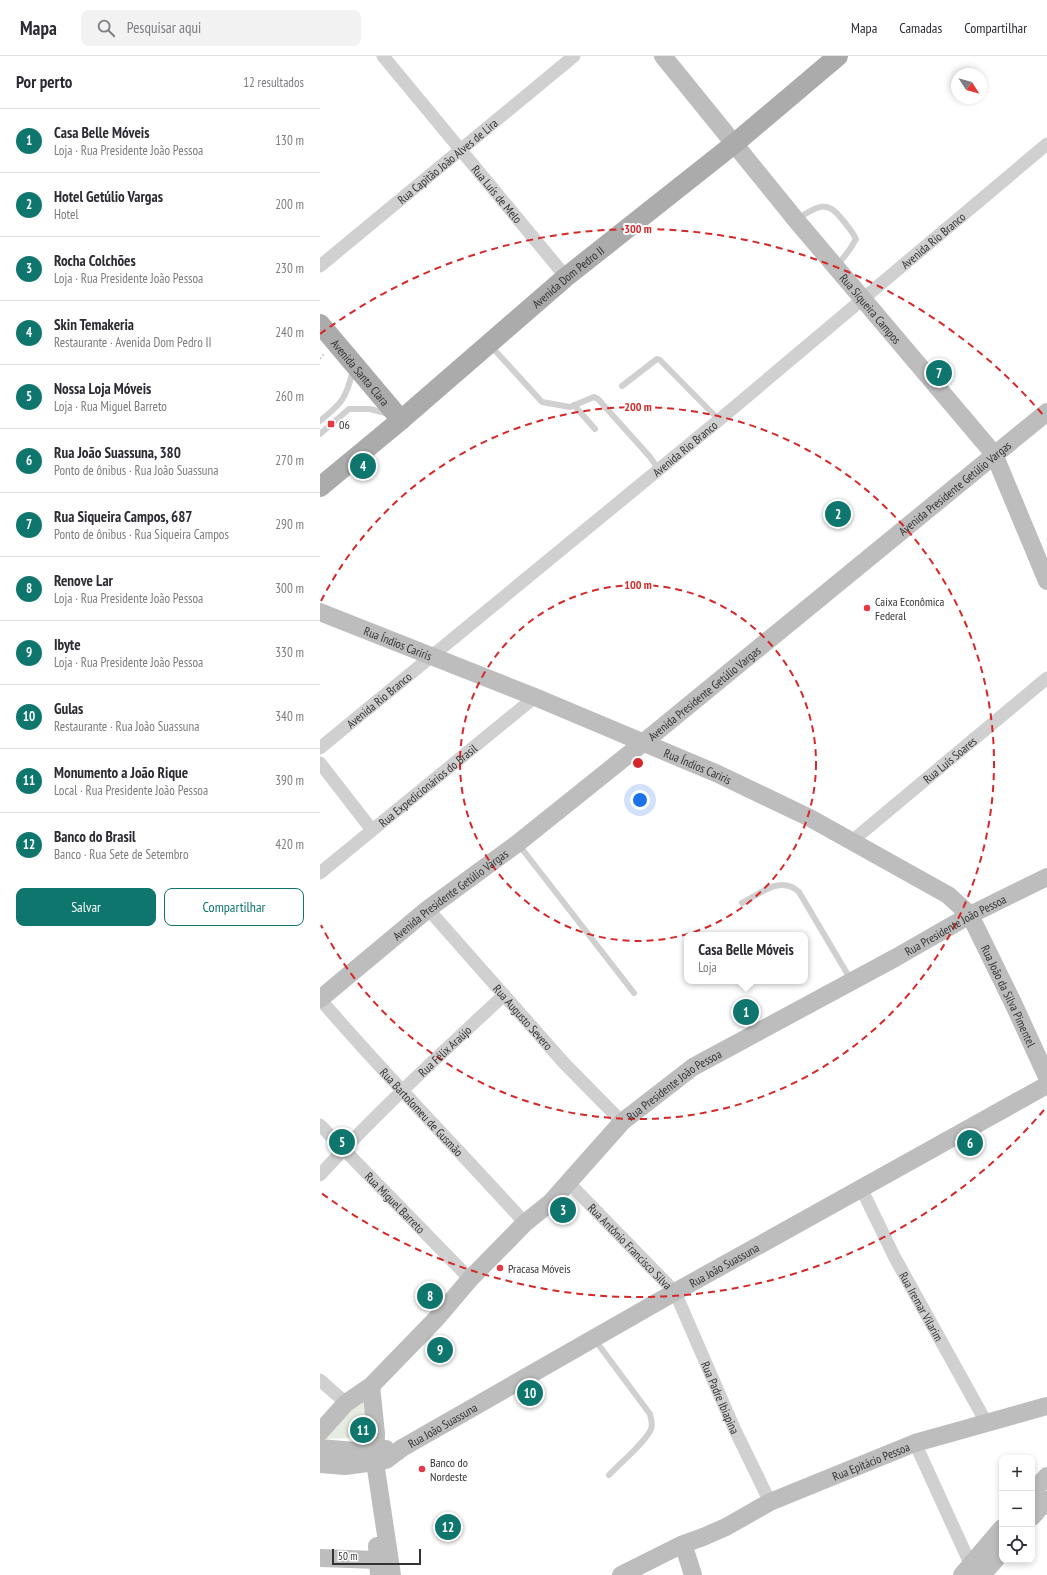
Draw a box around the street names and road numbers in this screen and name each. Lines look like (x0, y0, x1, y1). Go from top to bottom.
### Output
street label: Rua Capitão João Alves de Lira (394, 115, 501, 207)
street label: Rua Luís de Melo (469, 162, 526, 226)
street label: Avenida Rio Branco (897, 209, 968, 271)
street label: Avenida Dom Pedro II (529, 243, 607, 311)
street label: Rua Siqueira Campos (837, 270, 905, 347)
street label: Avenida Santa Clara (328, 336, 393, 409)
street label: Avenida Rio Branco (649, 417, 720, 479)
street label: Avenida Presidente Getúlio Vargas (895, 437, 1014, 538)
street label: Rua Índios Cariris (362, 623, 434, 663)
street label: Avenida Presidente Getúlio Vargas (644, 643, 763, 744)
street label: Avenida Rio Branco (343, 669, 414, 731)
street label: Rua Luís Soares (920, 733, 979, 786)
street label: Rua Expedicionários do Brasil (375, 740, 480, 830)
street label: Rua Índios Cariris (662, 745, 734, 787)
street label: Avenida Presidente Getúlio Vargas (389, 846, 511, 943)
street label: Rua Presidente João Pessoa (902, 891, 1008, 959)
street label: Rua João da Silva Pimentel (978, 942, 1040, 1049)
street label: Rua Augusto Severo (490, 981, 556, 1053)
street label: Rua Félix Araújo (415, 1022, 474, 1079)
street label: Rua Presidente João Pessoa (623, 1046, 724, 1123)
street label: Rua Bartolomeu de Gusmão (377, 1065, 467, 1159)
street label: Rua Miguel Barreto (362, 1169, 429, 1236)
street label: Rua Antônio Francisco Silva (585, 1200, 676, 1292)
street label: Rua João Suassuna (686, 1239, 762, 1290)
street label: Rua Iremar Vilarim (897, 1269, 947, 1344)
street label: Rua Padre Ibiapina (698, 1359, 743, 1436)
street label: Rua João Suassuna (405, 1399, 480, 1451)
street label: Rua Epitácio Pessoa (830, 1438, 912, 1483)

